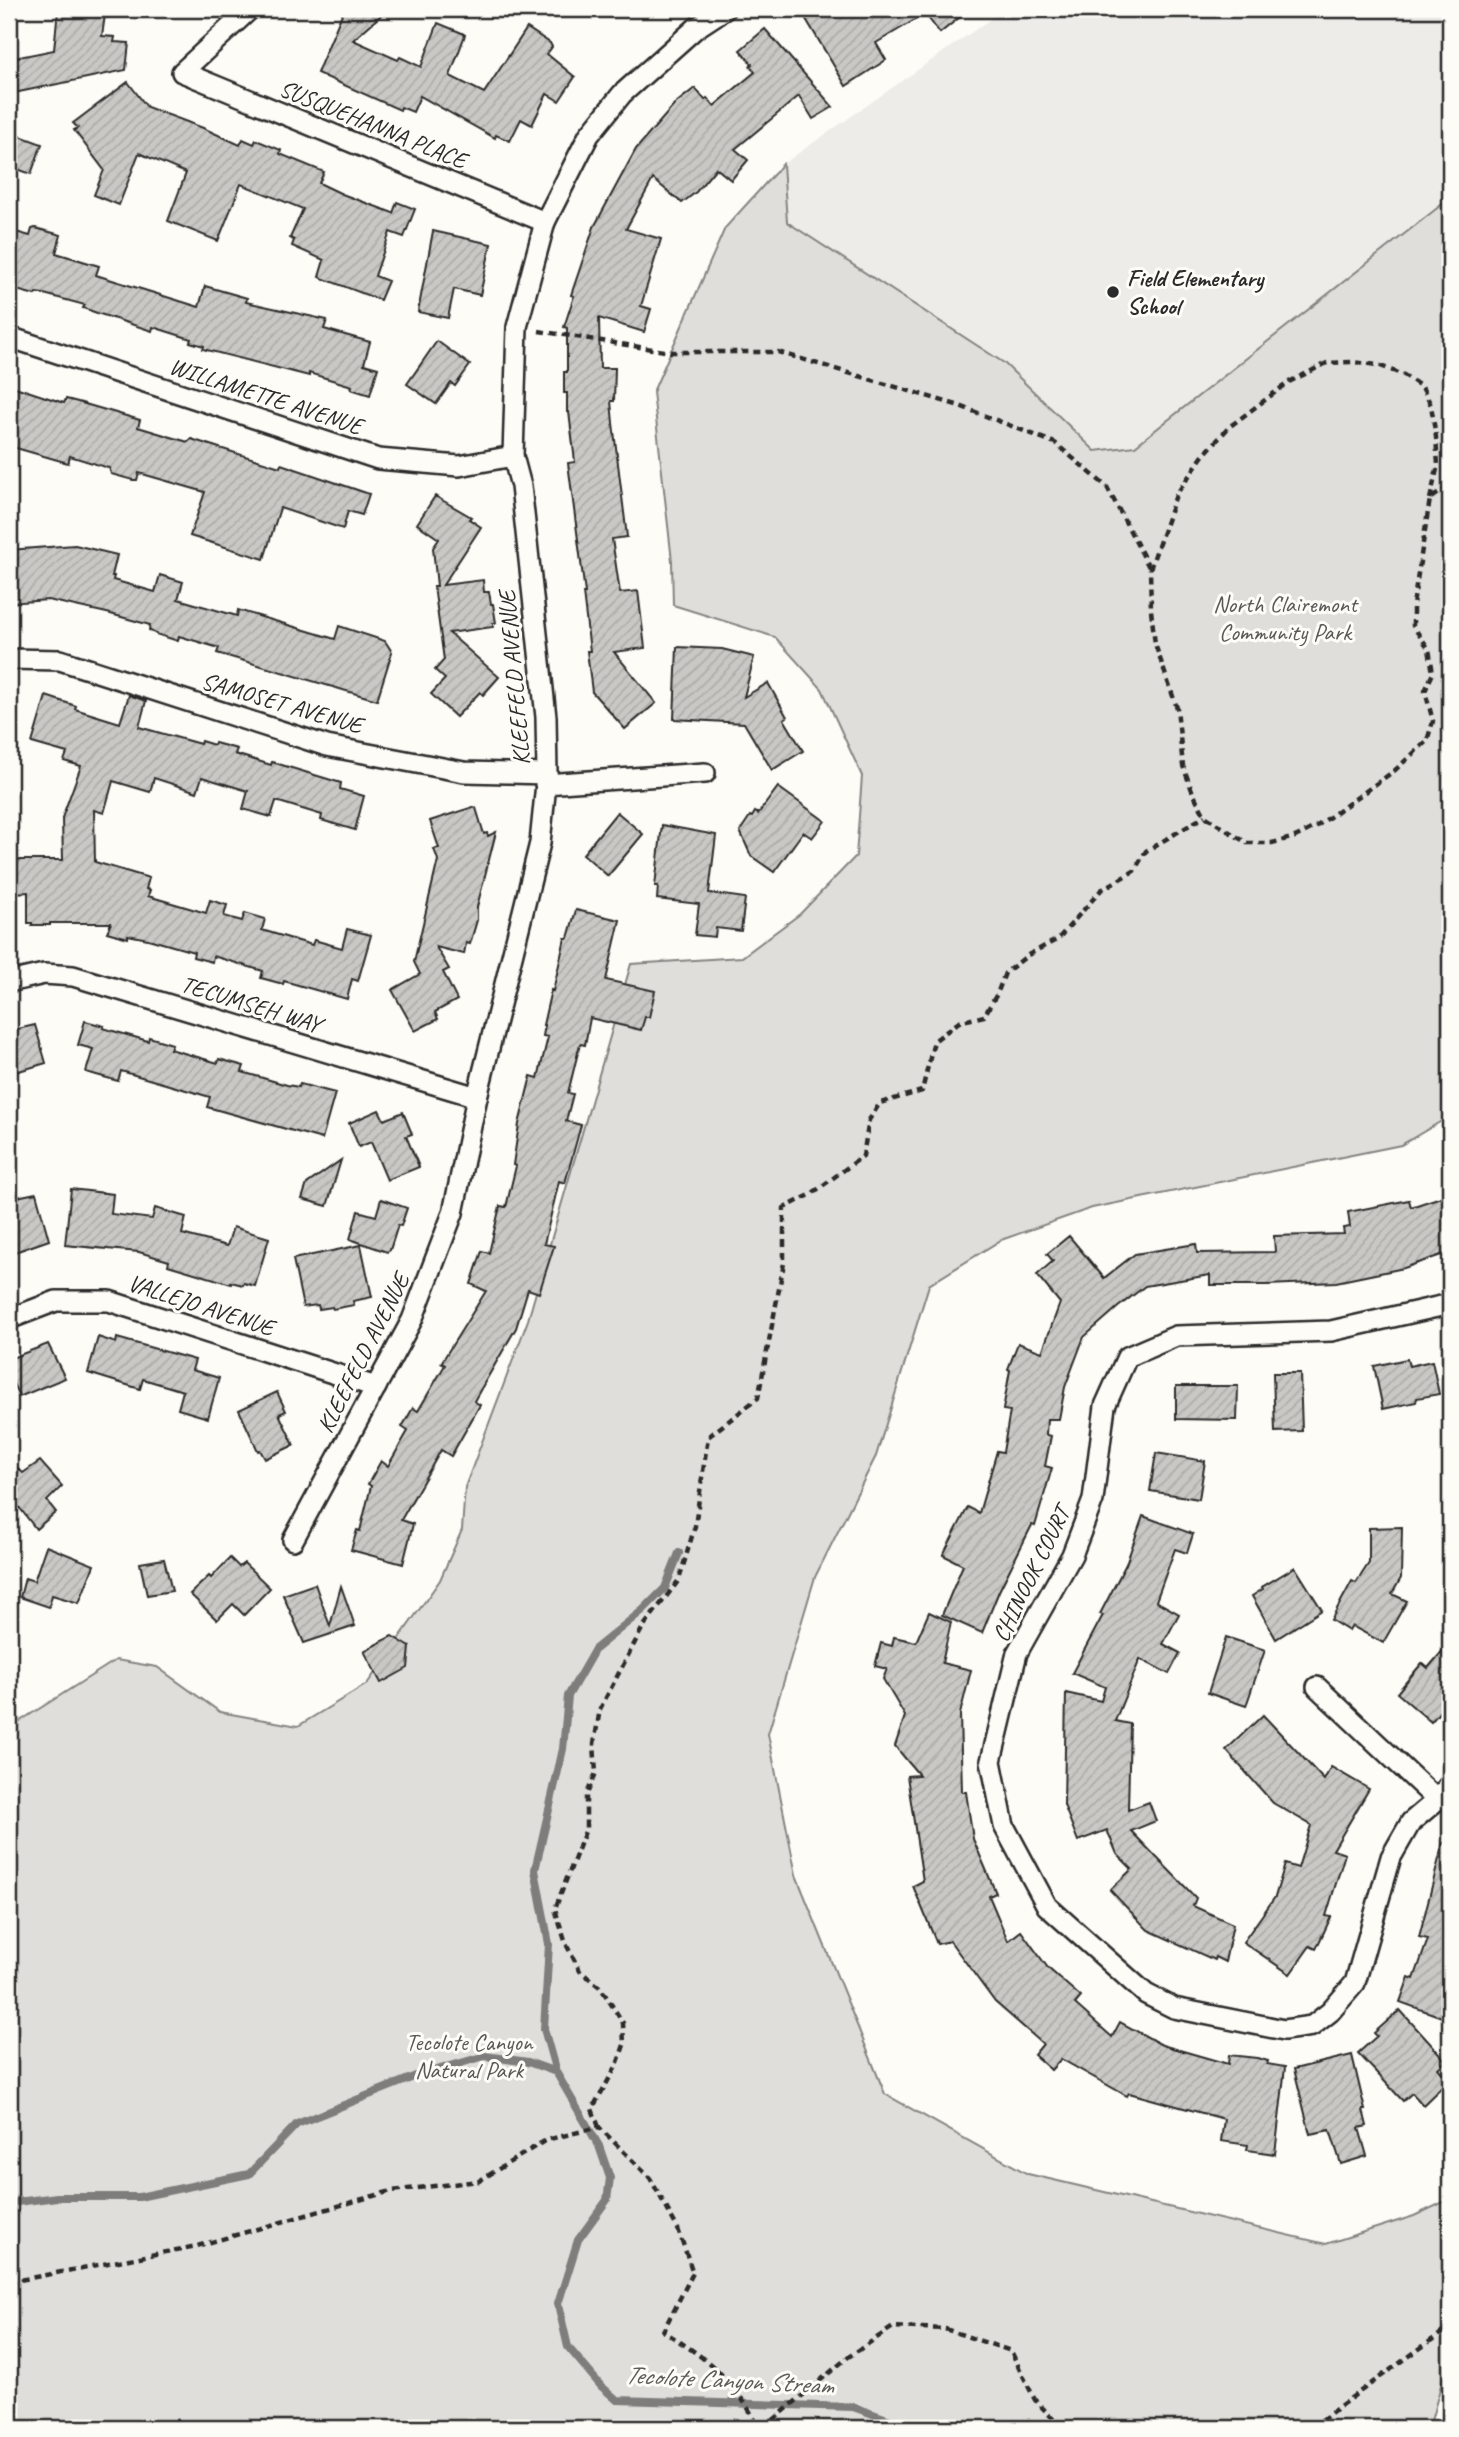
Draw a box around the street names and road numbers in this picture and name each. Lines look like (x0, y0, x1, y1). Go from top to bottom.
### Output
street label: SUSQUEHANNA PLACE (275, 73, 474, 176)
street label: WILLAMETTE AVENUE (166, 351, 369, 442)
street label: KLEEFELD AVENUE (491, 586, 537, 766)
street label: SAMOSET AVENUE (198, 666, 369, 741)
street label: TECUMSEH WAY (178, 969, 329, 1041)
street label: KLEEFELD AVENUE (310, 1265, 418, 1438)
street label: VALLEJO AVENUE (124, 1267, 281, 1344)
street label: CHINOOK COURT (985, 1497, 1079, 1647)

